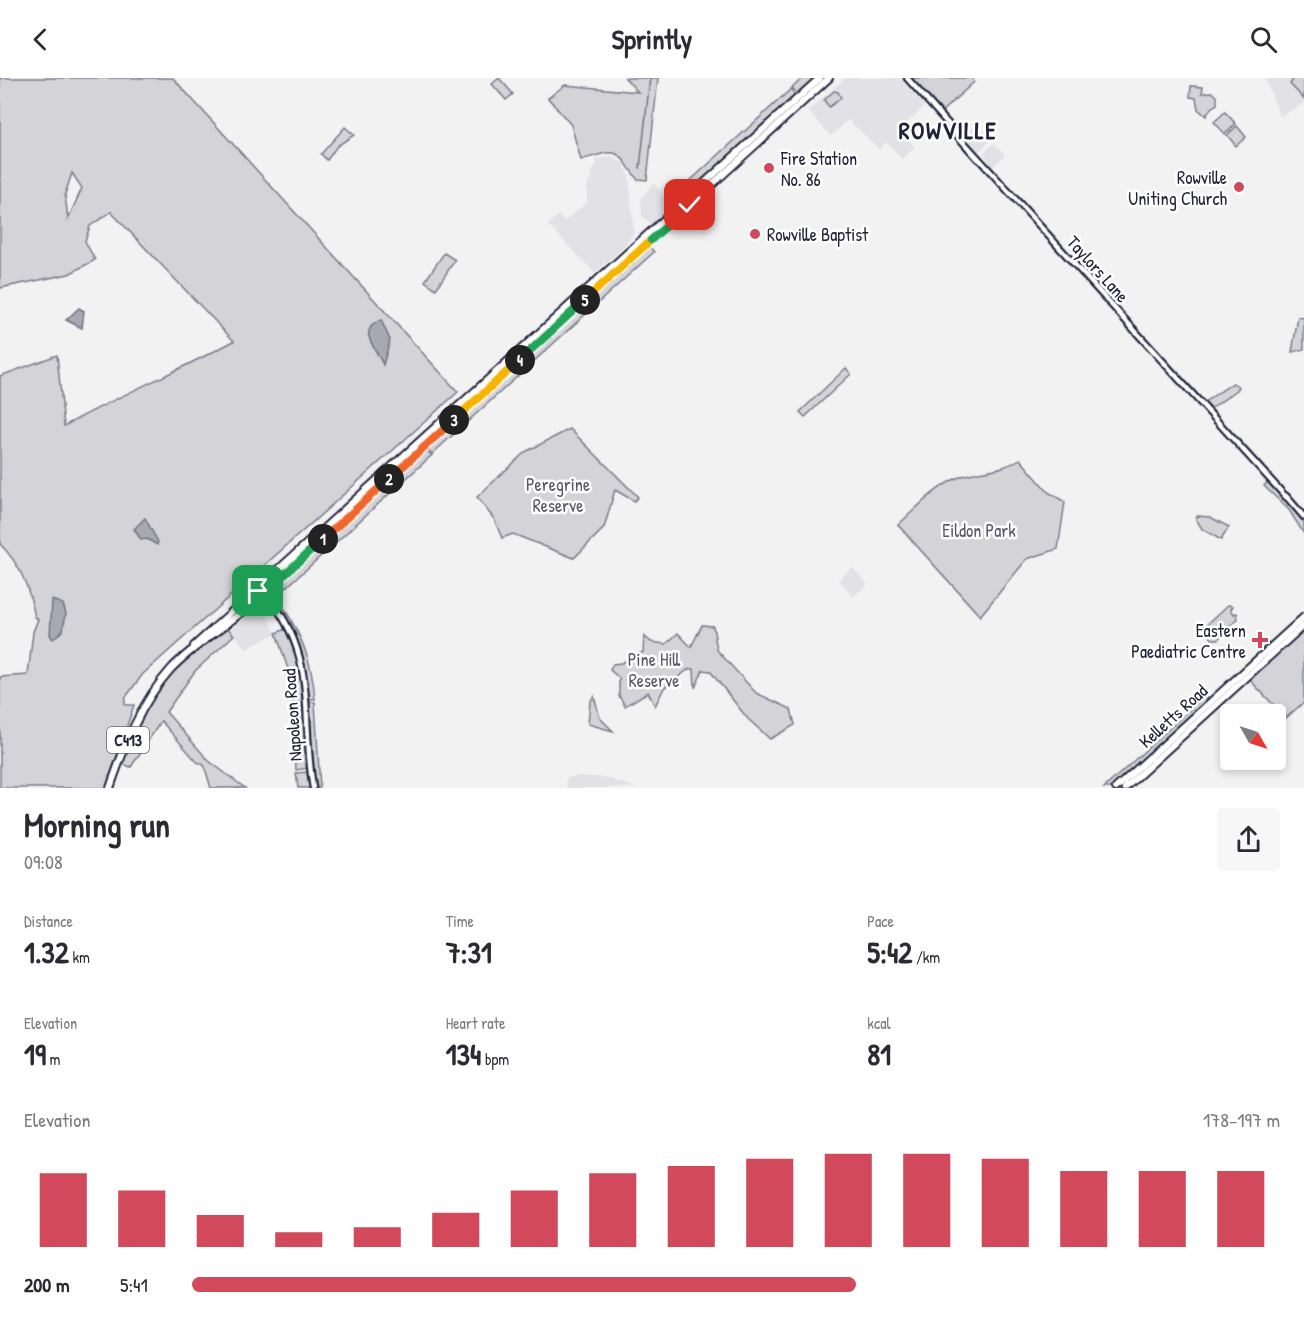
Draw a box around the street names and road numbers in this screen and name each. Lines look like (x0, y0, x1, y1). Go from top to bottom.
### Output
street label: Taylors Lane (1061, 230, 1135, 308)
street label: Napoleon Road (276, 668, 308, 762)
street label: Kelletts Road (1133, 678, 1213, 754)
road number: C413 (107, 727, 149, 753)

